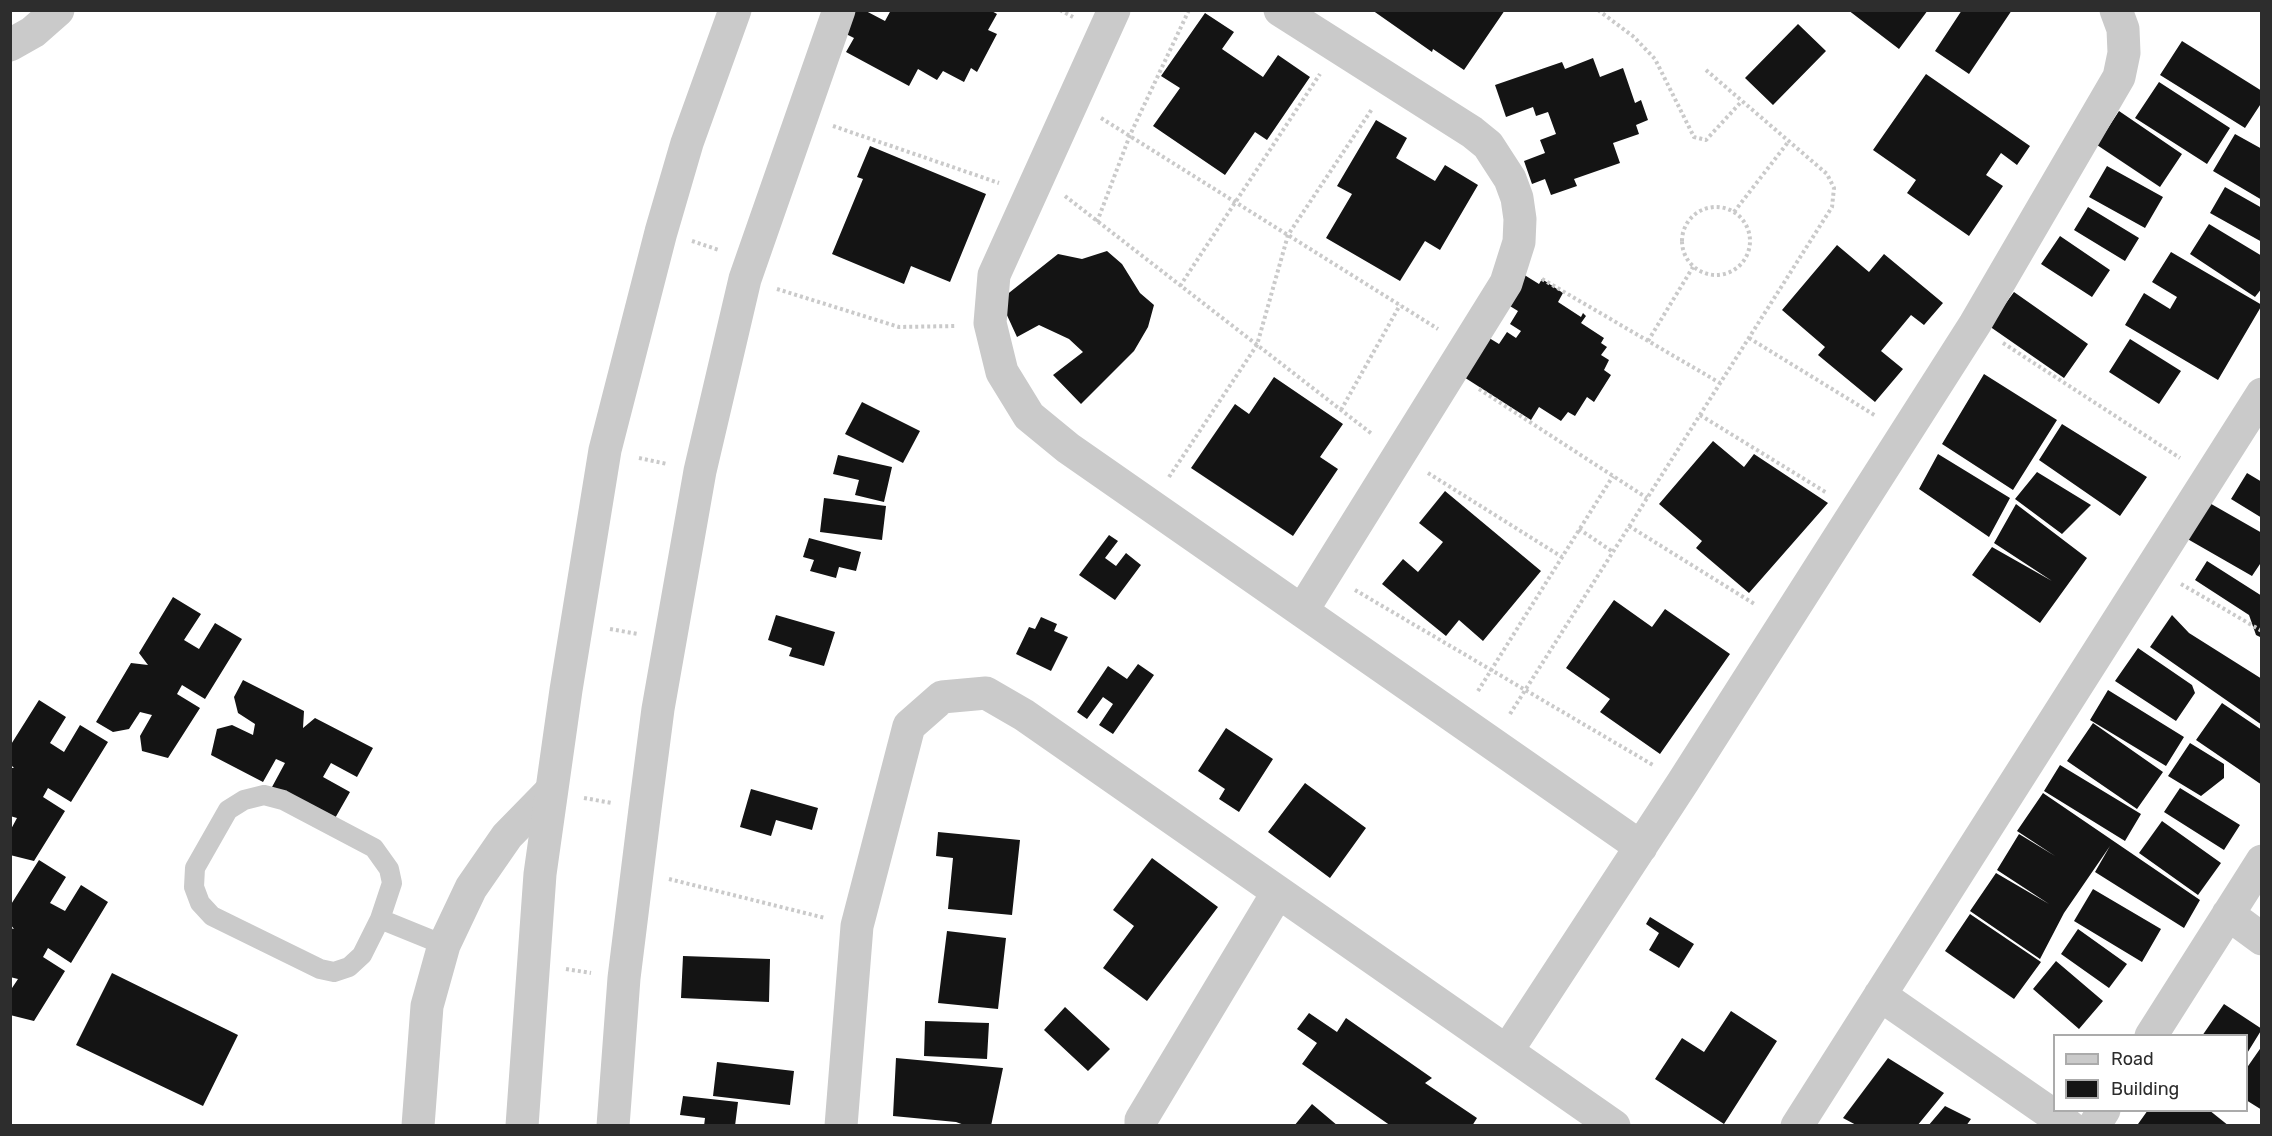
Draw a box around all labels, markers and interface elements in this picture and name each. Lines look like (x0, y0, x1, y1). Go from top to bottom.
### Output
legend (2053, 1034, 2248, 1112)
text: Road (2111, 1048, 2154, 1070)
text: Building (2111, 1078, 2179, 1100)

